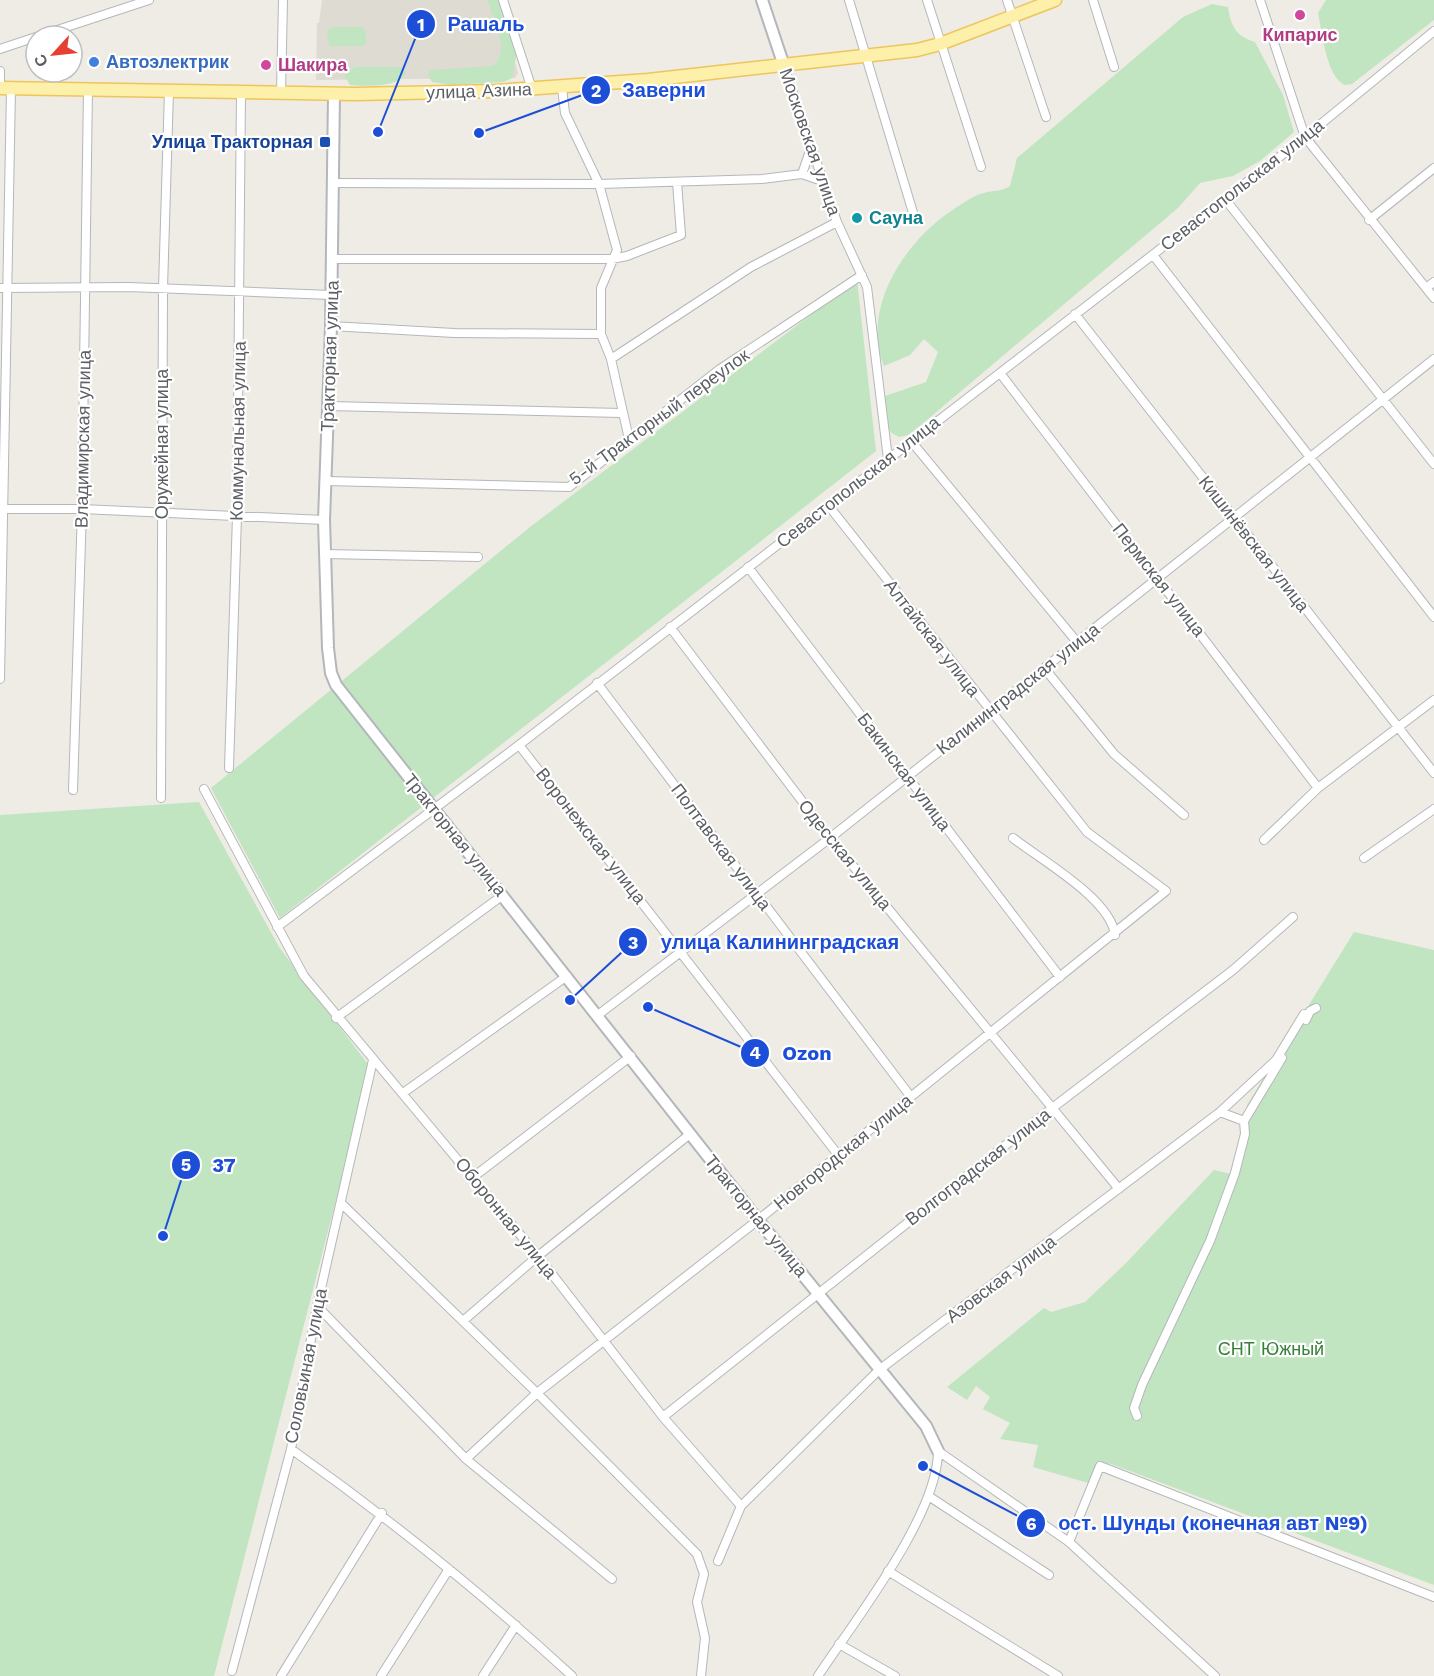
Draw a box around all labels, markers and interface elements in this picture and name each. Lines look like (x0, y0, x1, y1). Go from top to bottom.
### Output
callout: Рашаль (406, 5, 537, 43)
marker: Кипарис (1293, 8, 1307, 22)
text: Рашаль (448, 12, 525, 36)
text: 1 (417, 14, 425, 35)
north arrow (24, 24, 84, 84)
place label: Кипарис (1262, 24, 1338, 45)
text: С (30, 51, 52, 70)
place label: Автоэлектрик (106, 51, 230, 72)
place label: Шакира (278, 54, 348, 75)
marker: Автоэлектрик (87, 55, 101, 69)
marker: Шакира (259, 58, 273, 72)
street label: Московская улица (775, 65, 846, 219)
callout: Заверни (581, 71, 718, 109)
street label: улица Азина (426, 78, 533, 103)
text: Заверни (622, 78, 706, 102)
text: 2 (591, 80, 601, 101)
street label: Севастопольская улица (1156, 114, 1328, 255)
place label: Улица Тракторная (152, 131, 313, 152)
marker: Улица Тракторная (318, 135, 332, 149)
place label: Сауна (869, 207, 924, 228)
marker: Сауна (850, 211, 864, 225)
street label: Тракторная улица (316, 279, 343, 432)
street label: Коммунальная улица (225, 340, 250, 521)
street label: 5-й Тракторный переулок (564, 344, 753, 489)
street label: Владимирская улица (70, 349, 95, 528)
street label: Оружейная улица (151, 368, 172, 519)
street label: Севастопольская улица (772, 411, 944, 552)
street label: Кишинёвская улица (1195, 471, 1315, 617)
street label: Пермская улица (1109, 519, 1211, 641)
street label: Алтайская улица (880, 575, 985, 701)
street label: Калининградская улица (932, 618, 1104, 759)
street label: Бакинская улица (853, 709, 956, 836)
street label: Воронежская улица (532, 764, 652, 909)
street label: Тракторная улица (400, 769, 512, 901)
street label: Полтавская улица (667, 779, 776, 915)
street label: Одесская улица (795, 795, 897, 915)
callout: улица Калининградская (618, 923, 911, 961)
text: улица Калининградская (661, 930, 899, 954)
text: 3 (628, 932, 638, 953)
callout: Ozon (740, 1034, 844, 1072)
text: Ozon (782, 1041, 832, 1065)
text: 4 (749, 1042, 761, 1063)
street label: Новгородская улица (769, 1089, 917, 1214)
street label: Волгоградская улица (901, 1103, 1055, 1230)
callout: 37 (171, 1146, 248, 1184)
street label: Тракторная улица (701, 1150, 813, 1282)
text: 37 (212, 1153, 236, 1177)
street label: Оборонная улица (451, 1153, 562, 1283)
text: 5 (181, 1154, 191, 1175)
street label: Азовская улица (942, 1230, 1061, 1327)
street label: Соловьиная улица (280, 1286, 331, 1445)
park label: СНТ Южный (1218, 1338, 1324, 1359)
callout: ост. Шунды (конечная авт №9) (1016, 1504, 1380, 1542)
text: ост. Шунды (конечная авт №9) (1058, 1511, 1368, 1535)
text: 6 (1025, 1513, 1037, 1534)

